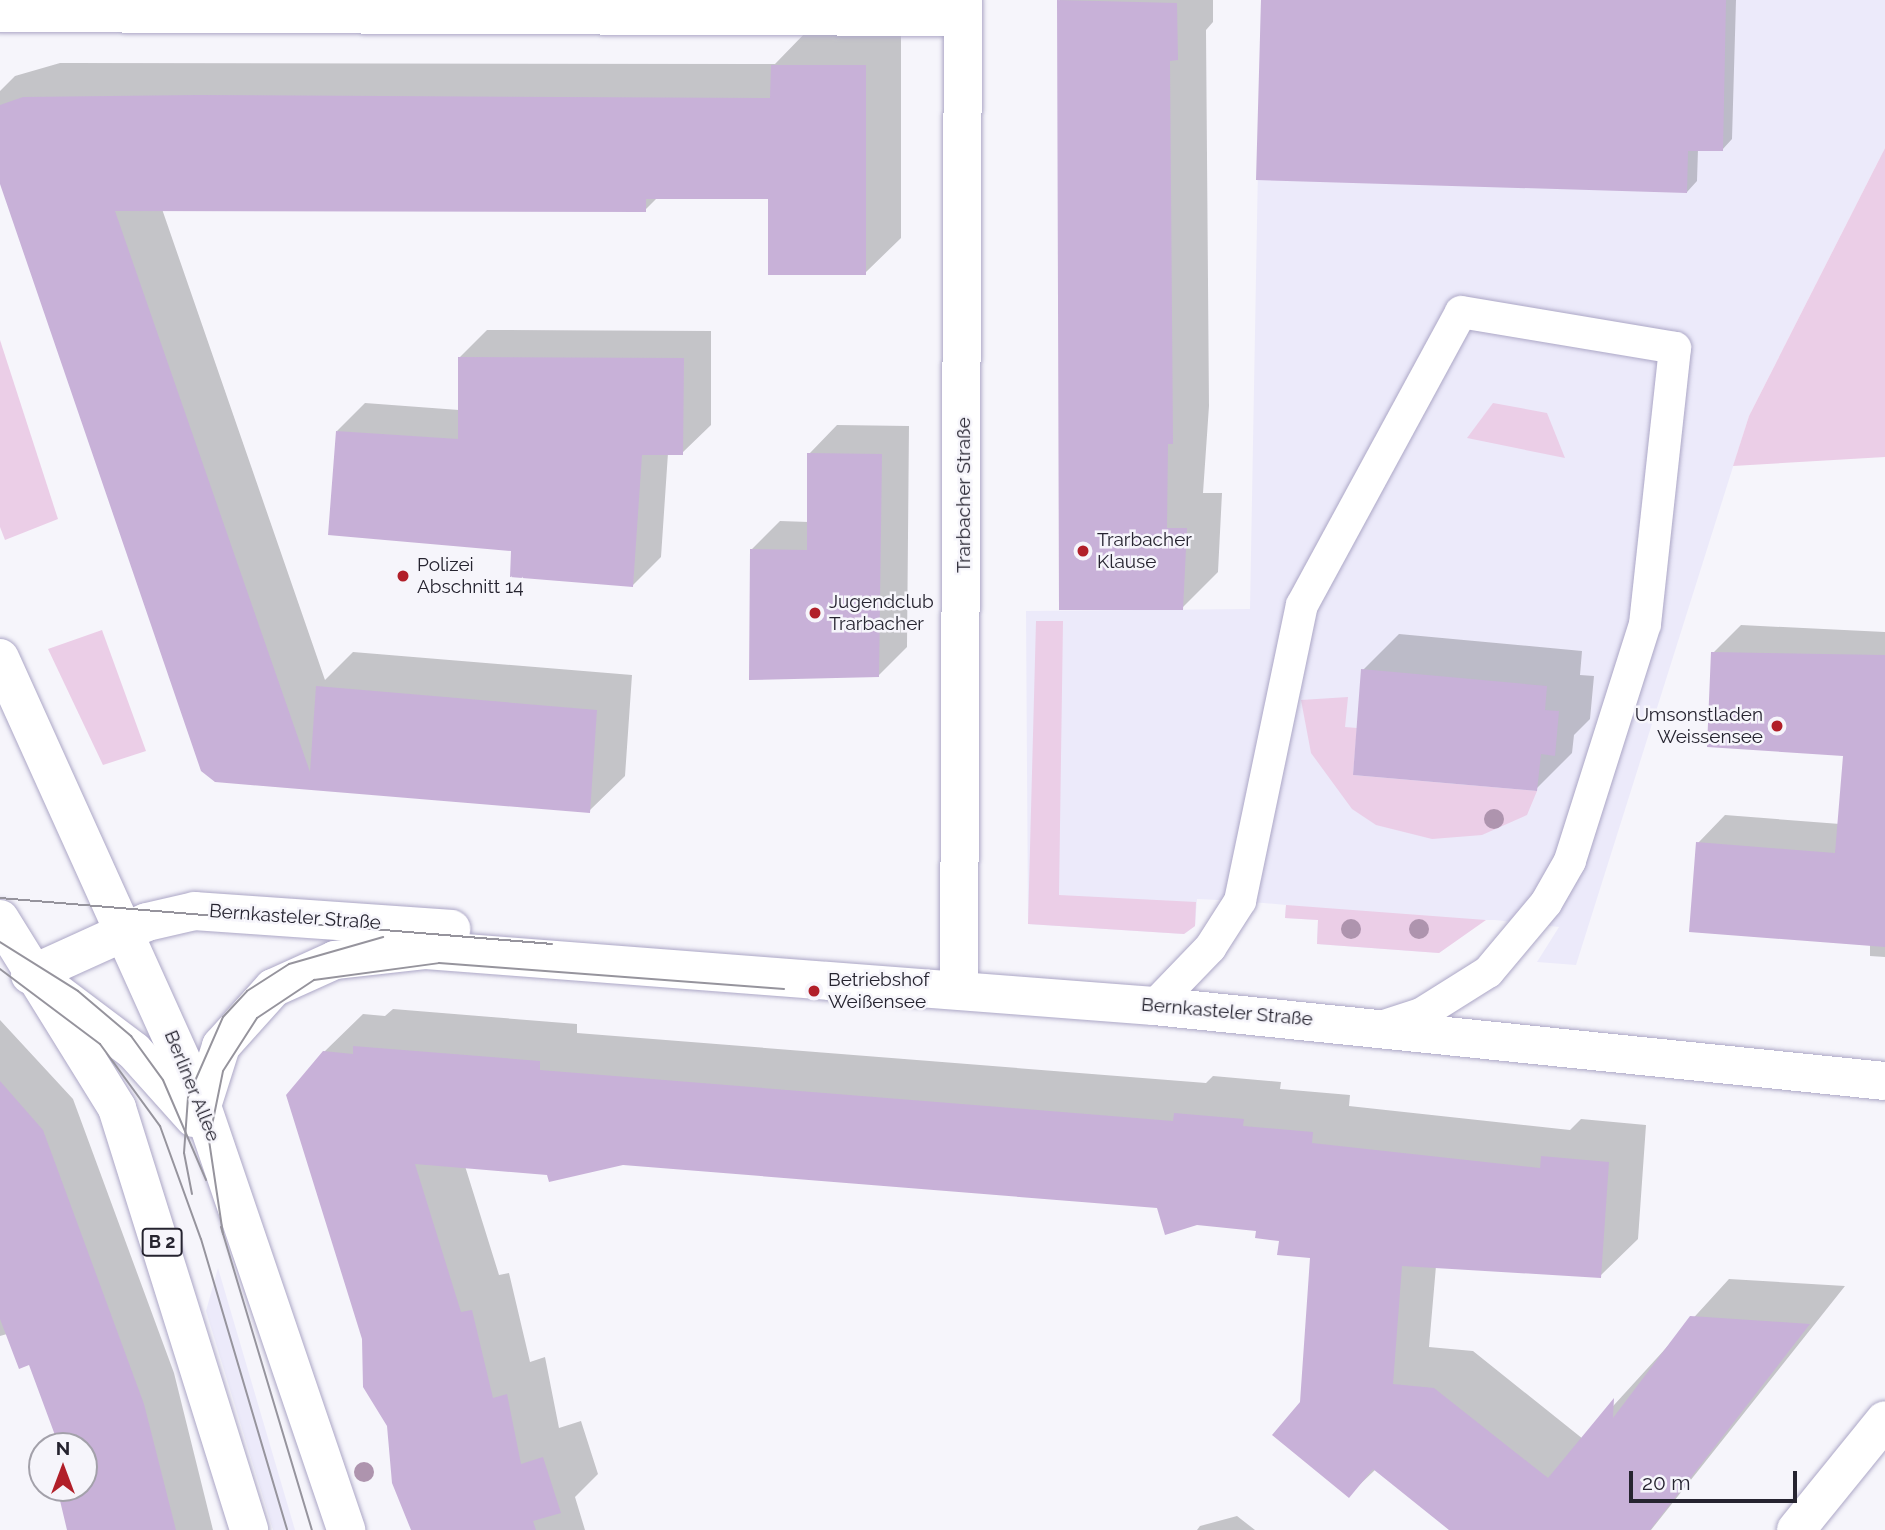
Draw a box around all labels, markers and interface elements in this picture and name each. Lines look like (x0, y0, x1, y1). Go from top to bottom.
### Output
street label: Trarbacher Straße (953, 417, 975, 573)
place label: Trarbacher Klause (1097, 529, 1192, 573)
marker: Trarbacher Klause (1075, 543, 1091, 559)
place label: Polizei Abschnitt 14 (417, 554, 524, 598)
marker: Polizei Abschnitt 14 (395, 568, 411, 584)
place label: Jugendclub Trarbacher (829, 591, 934, 635)
marker: Jugendclub Trarbacher (807, 605, 823, 621)
place label: Umsonstladen Weissensee (1635, 704, 1763, 748)
marker: Umsonstladen Weissensee (1769, 718, 1785, 734)
street label: Bernkasteler Straße (208, 900, 382, 934)
place label: Betriebshof Weißensee (828, 969, 929, 1013)
marker: Betriebshof Weißensee (806, 983, 822, 999)
street label: Bernkasteler Straße (1140, 993, 1314, 1031)
street label: Berliner Allee (159, 1027, 225, 1145)
road number: B 2 (141, 1227, 183, 1256)
north arrow (28, 1432, 98, 1502)
text: N (56, 1437, 70, 1459)
scale bar (1633, 1456, 1801, 1500)
text: 20 m (1642, 1470, 1690, 1495)

